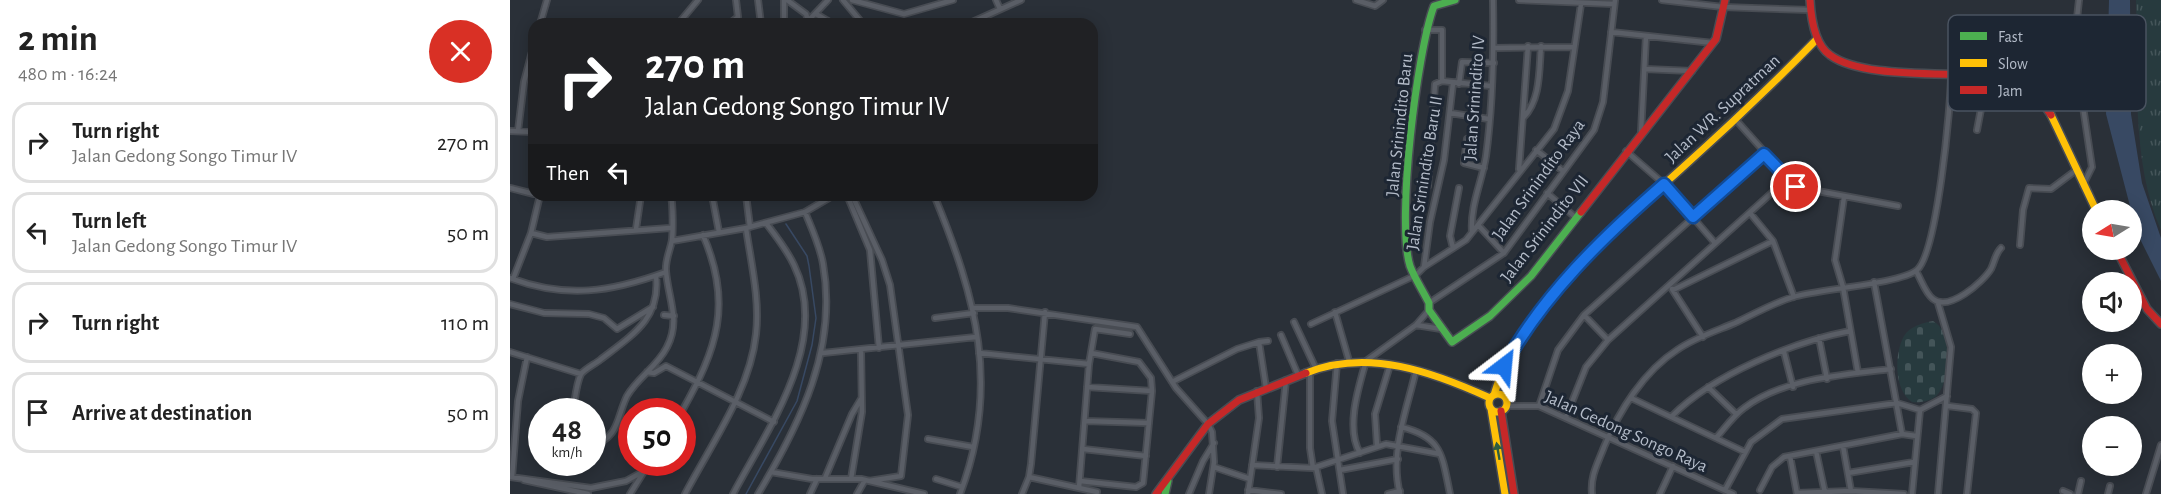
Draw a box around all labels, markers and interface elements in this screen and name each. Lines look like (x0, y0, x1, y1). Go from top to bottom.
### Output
legend (1948, 15, 2146, 111)
button: close (429, 20, 492, 83)
text: 2 min (18, 21, 98, 57)
text: Fast (1998, 29, 2023, 45)
street label: Jalan Srinindito IV (1462, 34, 1488, 161)
icon: right (546, 42, 624, 120)
text: 270 m (645, 44, 745, 86)
street label: Jalan WR. Supratman (1662, 51, 1784, 167)
street label: Jalan Srinindito Baru (1384, 53, 1416, 197)
text: Slow (1998, 56, 2028, 72)
text: 480 m · 16:24 (18, 64, 118, 84)
text: Jam (1998, 83, 2023, 99)
text: Jalan Gedong Songo Timur IV (645, 93, 949, 120)
street label: Jalan Srinindito Baru II (1404, 94, 1446, 252)
street label: Jalan Srinindito Raya (1489, 116, 1589, 244)
text: Turn right (72, 120, 159, 142)
icon: right (21, 126, 54, 159)
text: 270 m (437, 132, 489, 154)
text: Jalan Gedong Songo Timur IV (72, 146, 297, 166)
icon: left (602, 156, 635, 189)
pin (1770, 161, 1821, 212)
text: Then (546, 162, 590, 184)
icon: arrive (1779, 170, 1812, 203)
street label: Jalan Srinindito VII (1498, 172, 1592, 286)
north arrow (2082, 200, 2142, 260)
map controls (2082, 200, 2142, 476)
text: Turn left (72, 210, 146, 232)
icon: left (21, 216, 54, 249)
text: 50 m (447, 222, 489, 244)
text: Jalan Gedong Songo Timur IV (72, 236, 297, 256)
button: sound (2082, 272, 2142, 332)
icon: right (21, 306, 54, 339)
text: Turn right (72, 312, 159, 334)
text: 110 m (441, 312, 489, 334)
position arrow (1472, 334, 1536, 398)
button: + (2082, 344, 2142, 404)
street label: Jalan Gedong Songo Raya (1542, 388, 1710, 476)
icon: arrive (21, 396, 54, 429)
speed limit sign: 50 (618, 398, 696, 476)
text: Arrive at destination (72, 402, 252, 424)
text: 50 m (447, 402, 489, 424)
text: 48 (552, 415, 582, 445)
button: − (2082, 416, 2142, 476)
one-way arrow (1493, 442, 1502, 461)
text: km/h (552, 445, 582, 460)

